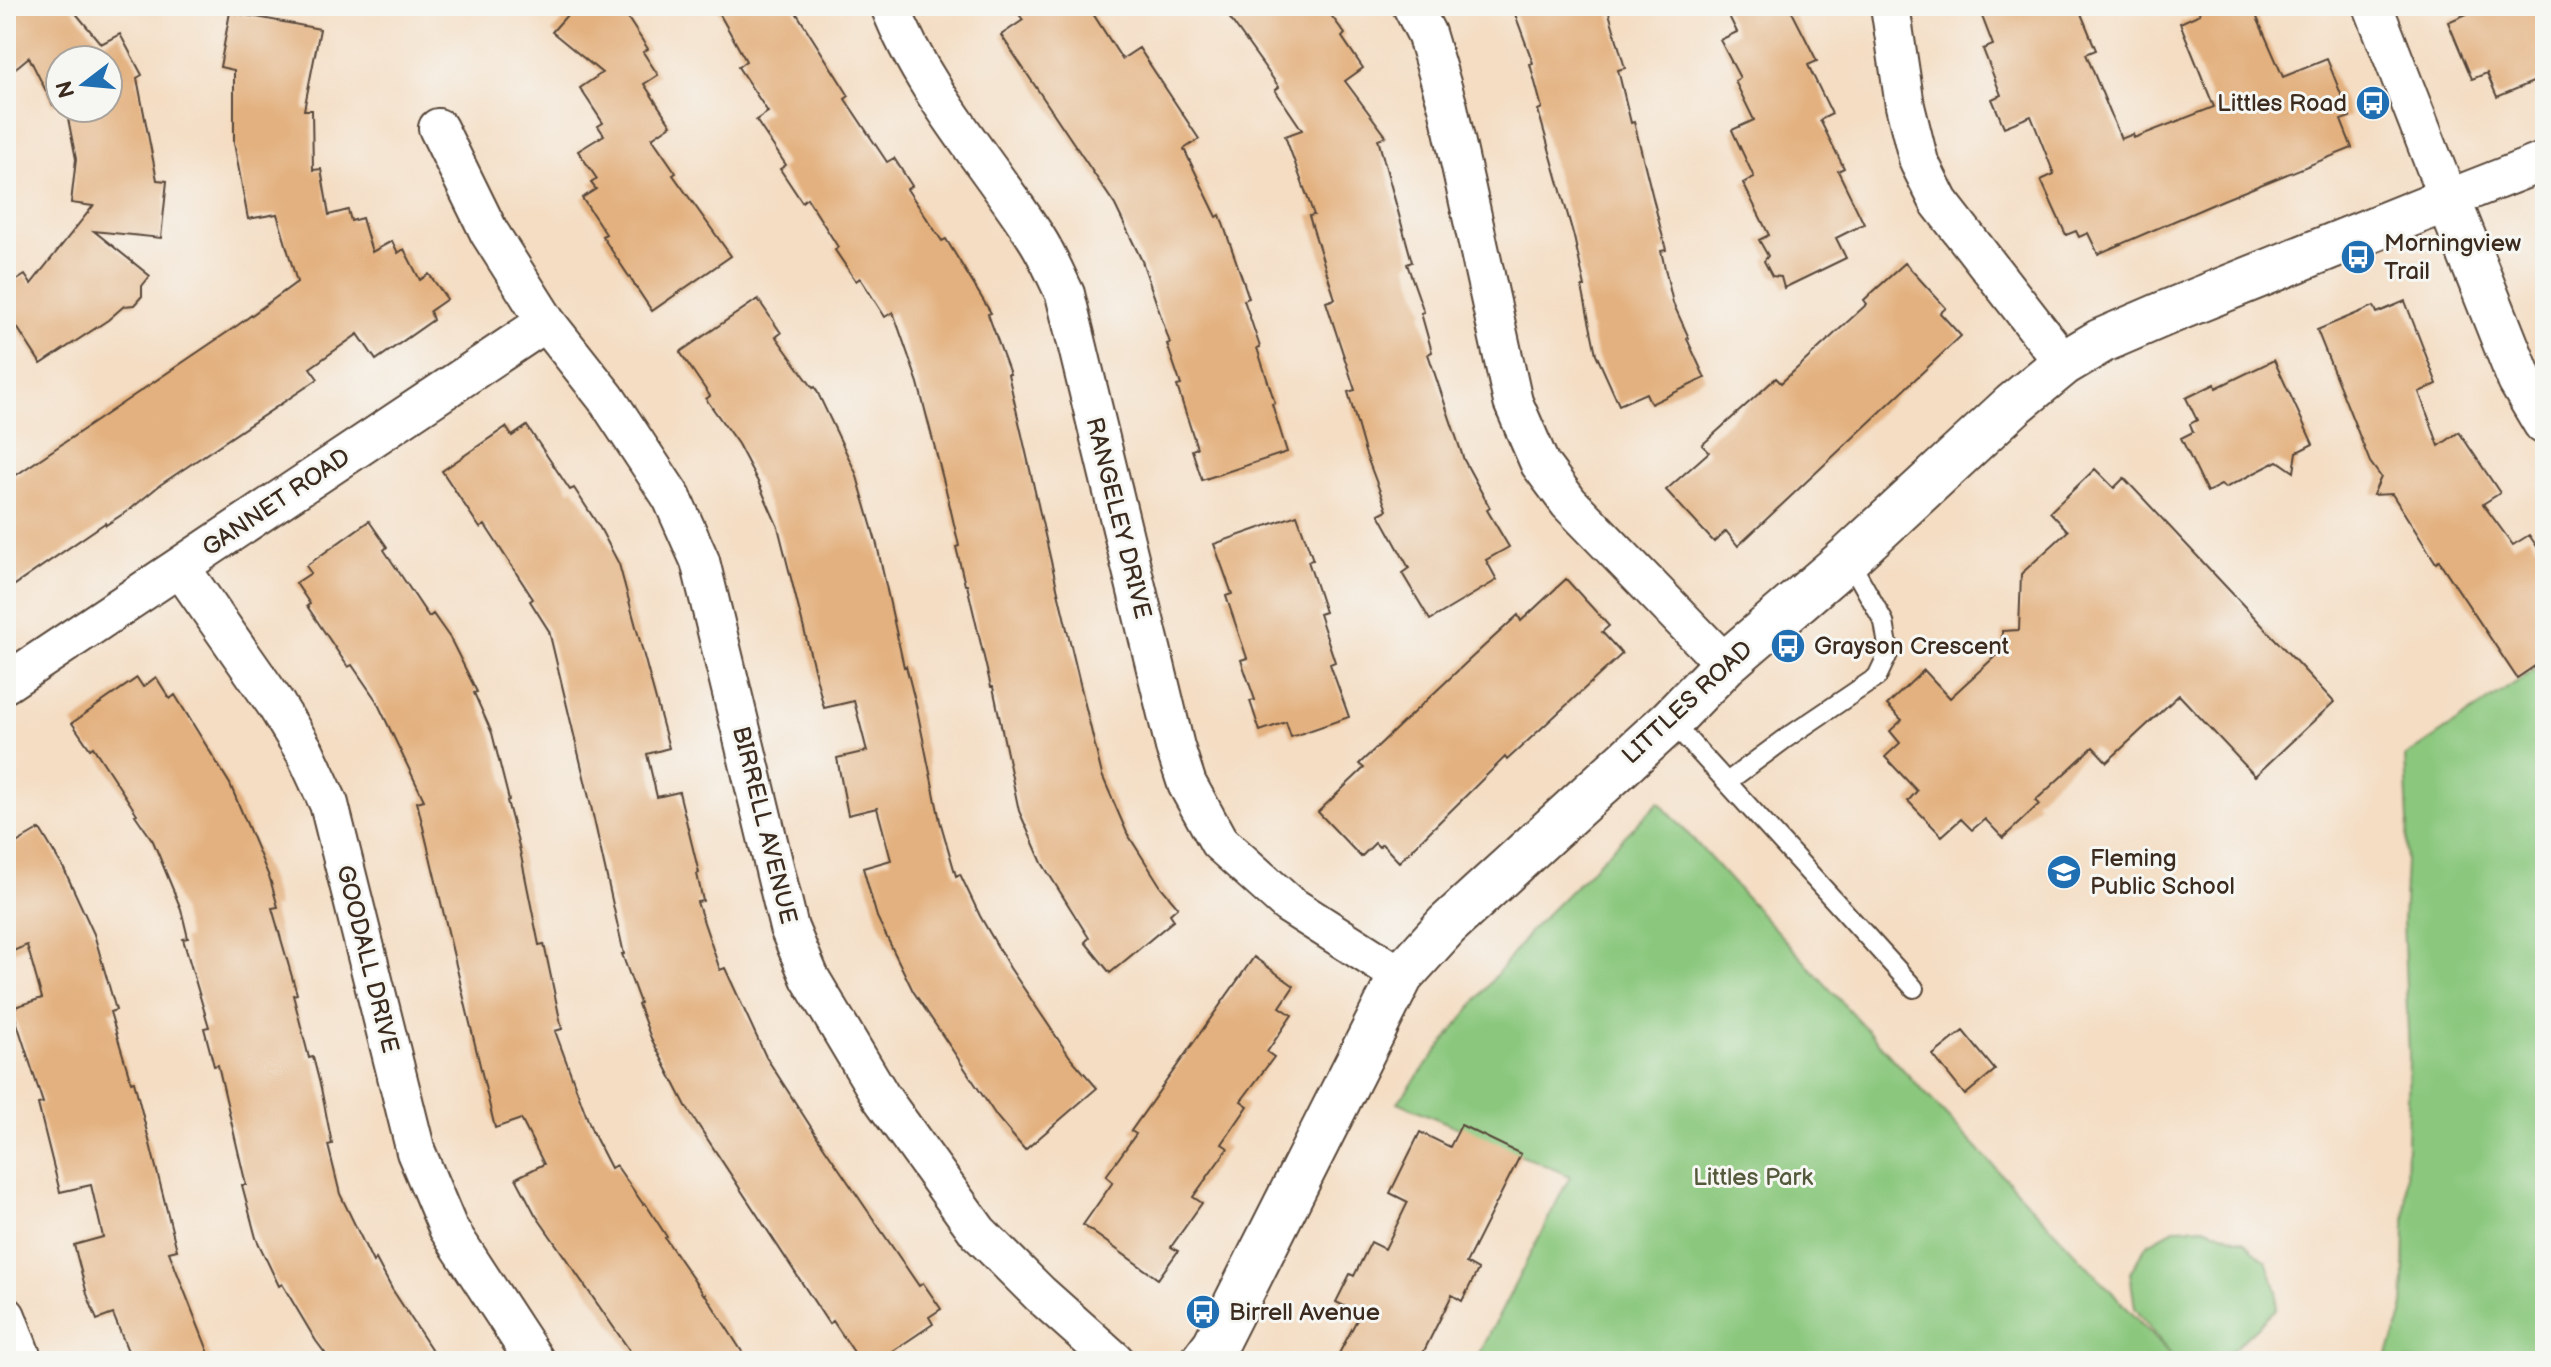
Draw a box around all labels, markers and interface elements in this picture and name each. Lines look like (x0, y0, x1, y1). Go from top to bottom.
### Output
north arrow (44, 44, 124, 124)
text: N (51, 77, 81, 101)
bus stop icon: Littles Road (2354, 84, 2392, 122)
place label: Littles Road (2217, 89, 2347, 118)
place label: Morningview Trail (2384, 229, 2521, 286)
bus stop icon: Morningview Trail (2339, 238, 2377, 276)
street label: RANGELEY DRIVE (1079, 414, 1158, 622)
street label: GANNET ROAD (197, 442, 356, 562)
bus stop icon: Grayson Crescent (1769, 627, 1807, 665)
place label: Grayson Crescent (1814, 632, 2010, 661)
street label: LITTLES ROAD (1616, 635, 1758, 770)
street label: BIRRELL AVENUE (726, 723, 803, 927)
place label: Fleming Public School (2090, 844, 2235, 901)
school or university icon: Fleming Public School (2045, 853, 2083, 891)
street label: GOODALL DRIVE (330, 862, 405, 1056)
park label: Littles Park (1693, 1163, 1813, 1192)
bus stop icon: Birrell Avenue (1184, 1293, 1222, 1331)
place label: Birrell Avenue (1229, 1298, 1380, 1327)

